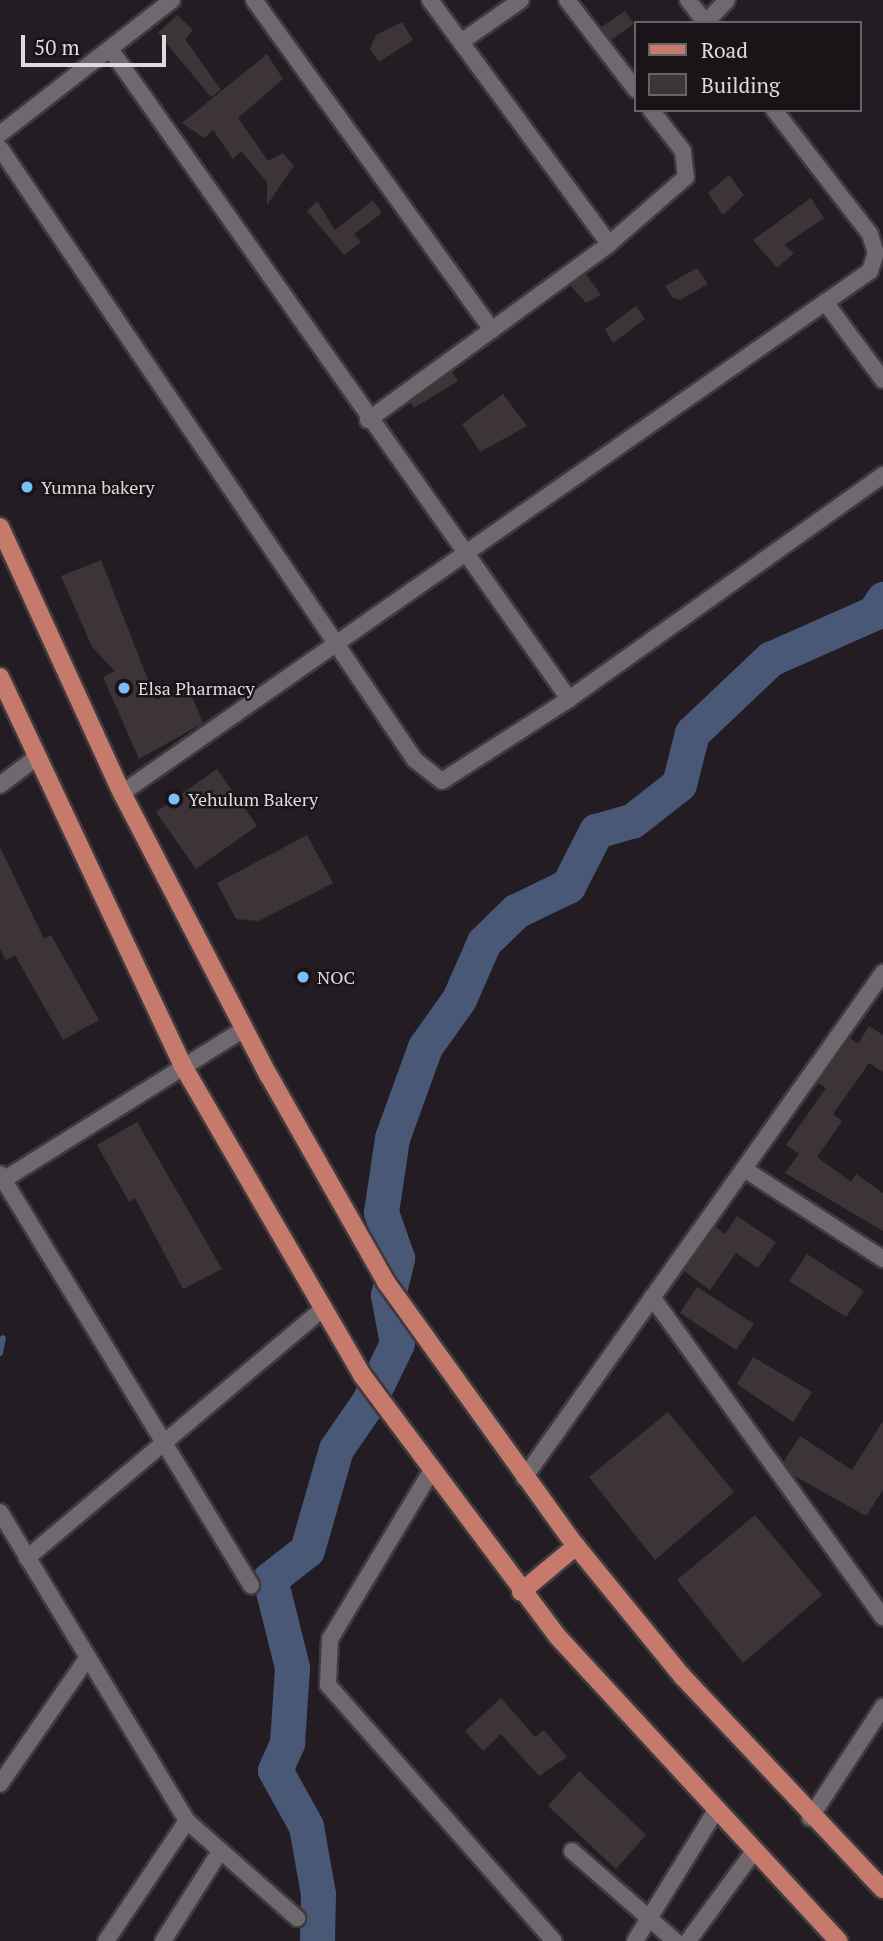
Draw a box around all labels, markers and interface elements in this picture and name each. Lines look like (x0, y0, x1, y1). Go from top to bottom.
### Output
scale bar (24, 21, 170, 65)
legend (634, 21, 862, 112)
text: 50 m (34, 33, 80, 61)
text: Road (701, 36, 748, 64)
text: Building (701, 71, 780, 99)
place label: Yumna bakery (41, 476, 154, 498)
marker: Yumna bakery (19, 479, 35, 495)
place label: Elsa Pharmacy (138, 677, 255, 699)
marker: Elsa Pharmacy (116, 680, 132, 696)
place label: Yehulum Bakery (188, 788, 318, 810)
marker: Yehulum Bakery (166, 791, 182, 807)
place label: NOC (317, 966, 355, 988)
marker: NOC (295, 969, 311, 985)

